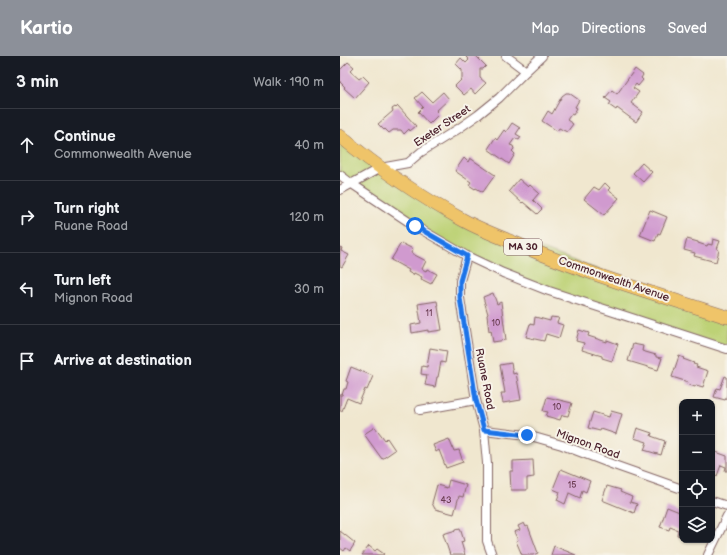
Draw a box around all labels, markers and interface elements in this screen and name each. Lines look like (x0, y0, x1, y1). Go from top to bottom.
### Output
text: Kartio (20, 17, 73, 40)
text: Map (531, 20, 559, 37)
text: Directions (581, 20, 646, 37)
text: Saved (668, 20, 707, 37)
text: 3 min (16, 72, 59, 92)
text: Walk · 190 m (253, 74, 324, 90)
street label: Exeter Street (411, 102, 473, 150)
text: Continue (54, 127, 116, 146)
icon: ahead (16, 134, 38, 156)
text: 40 m (294, 137, 324, 153)
text: Commonwealth Avenue (54, 146, 192, 162)
text: Turn right (54, 199, 119, 218)
icon: right (16, 206, 38, 228)
text: 120 m (289, 209, 324, 225)
route start (406, 217, 424, 235)
text: Ruane Road (54, 218, 128, 234)
road number: MA 30 (504, 239, 542, 255)
street label: Commonwealth Avenue (557, 254, 672, 304)
text: Turn left (54, 271, 111, 290)
icon: left (16, 278, 38, 300)
text: 30 m (294, 281, 324, 297)
text: Mignon Road (54, 290, 133, 306)
house number: 11 (426, 308, 432, 319)
house number: 10 (492, 318, 500, 329)
street label: Ruane Road (473, 347, 497, 411)
icon: arrive (16, 350, 38, 372)
text: Arrive at destination (54, 351, 192, 370)
map controls (679, 399, 715, 543)
button: + (679, 399, 715, 435)
house number: 10 (553, 402, 561, 413)
route end (518, 426, 536, 444)
street label: Mignon Road (554, 426, 622, 462)
button: − (679, 435, 715, 471)
button: locate (679, 471, 715, 507)
house number: 15 (568, 480, 576, 491)
house number: 43 (440, 495, 452, 506)
button: layers (679, 507, 715, 543)

